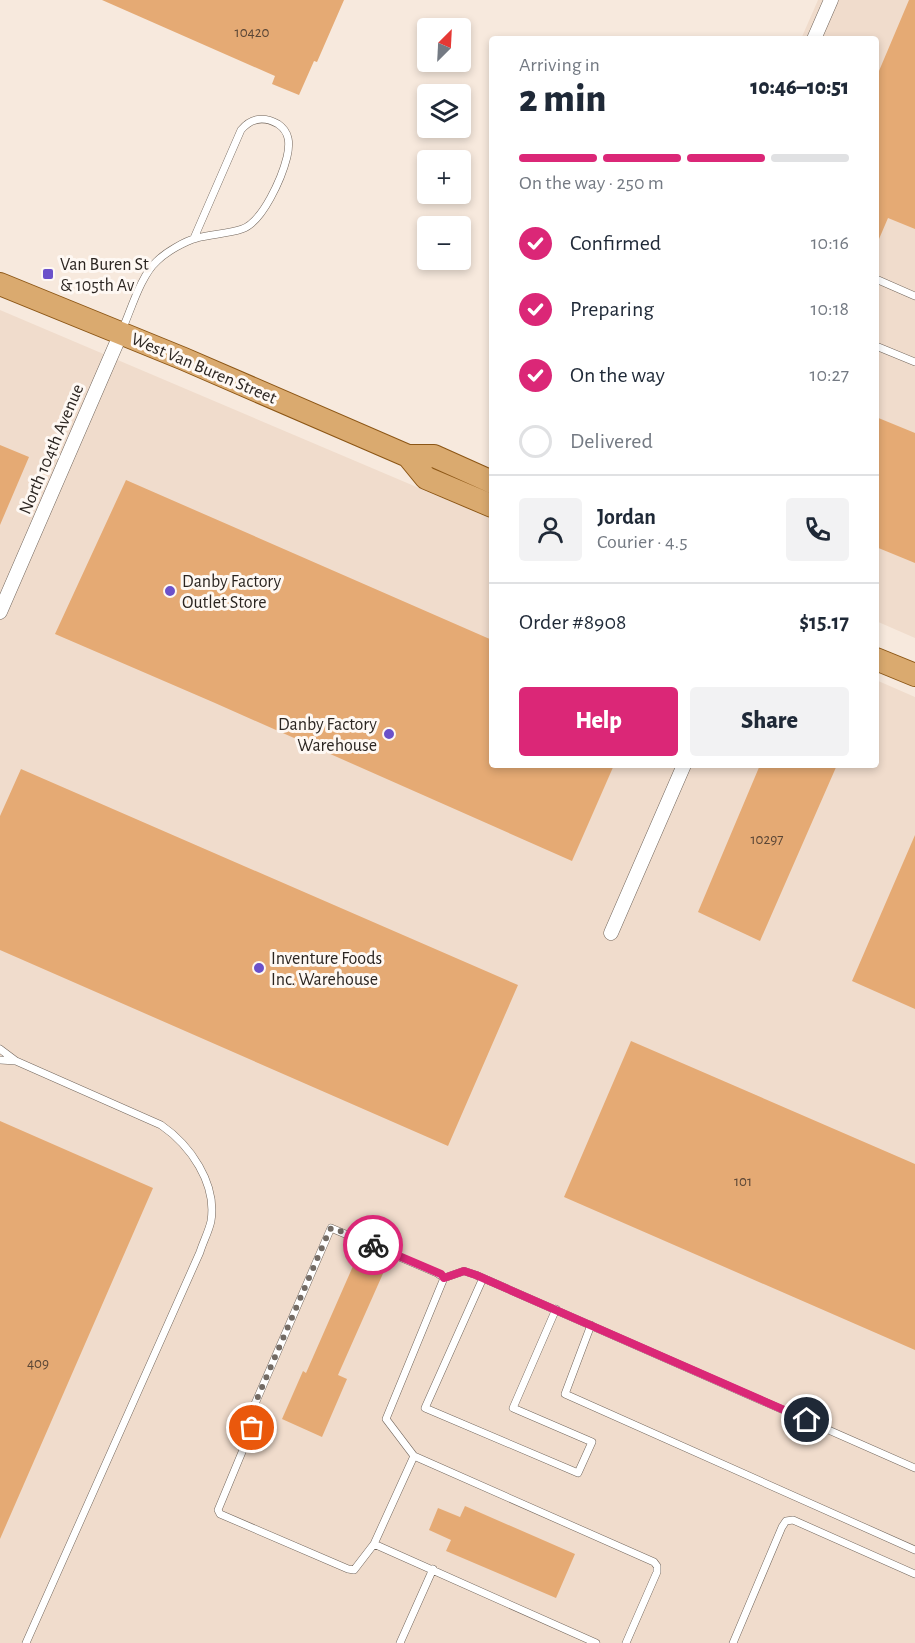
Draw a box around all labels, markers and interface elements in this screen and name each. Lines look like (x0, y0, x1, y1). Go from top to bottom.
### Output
north arrow (417, 18, 471, 72)
map controls (417, 18, 471, 270)
house number: 10420 (234, 25, 270, 40)
text: Arriving in (519, 55, 600, 75)
text: 10:46–10:51 (750, 76, 849, 98)
text: 2 min (519, 80, 606, 119)
button: layers (417, 84, 471, 138)
button: + (417, 150, 471, 204)
text: On the way · 250 m (519, 173, 664, 193)
button: − (417, 216, 471, 270)
icon: check (519, 227, 552, 260)
text: Confirmed (570, 232, 661, 254)
text: 10:16 (811, 233, 849, 253)
place label: Van Buren St & 105th Av (60, 256, 149, 295)
marker: Van Buren St & 105th Av (41, 267, 55, 281)
icon: check (519, 293, 552, 326)
text: Preparing (570, 298, 654, 320)
text: 10:18 (811, 299, 849, 319)
street label: West Van Buren Street (128, 330, 279, 408)
icon: check (519, 359, 552, 392)
text: On the way (570, 364, 665, 386)
text: 10:27 (810, 365, 849, 385)
street label: North 104th Avenue (16, 382, 87, 517)
text: Delivered (570, 430, 653, 452)
button: person (519, 498, 582, 561)
button: phone (786, 498, 849, 561)
text: Jordan (597, 506, 656, 528)
text: Courier · 4.5 (597, 532, 688, 552)
place label: Danby Factory Outlet Store (182, 573, 281, 612)
marker: Danby Factory Outlet Store (163, 584, 177, 598)
text: Order #8908 (519, 611, 627, 633)
text: $15.17 (799, 611, 849, 633)
button: Help (519, 687, 678, 756)
button: Share (690, 687, 849, 756)
place label: Danby Factory Warehouse (278, 716, 377, 755)
marker: Danby Factory Warehouse (382, 727, 396, 741)
house number: 10297 (750, 832, 784, 847)
place label: Inventure Foods Inc. Warehouse (271, 950, 382, 989)
marker: Inventure Foods Inc. Warehouse (252, 961, 266, 975)
house number: 101 (734, 1174, 752, 1189)
courier (343, 1215, 403, 1275)
icon: bike (357, 1229, 390, 1262)
house number: 409 (27, 1356, 49, 1371)
pin (781, 1394, 832, 1445)
pin (226, 1402, 277, 1453)
icon: home (790, 1403, 823, 1436)
icon: bag (235, 1411, 268, 1444)

